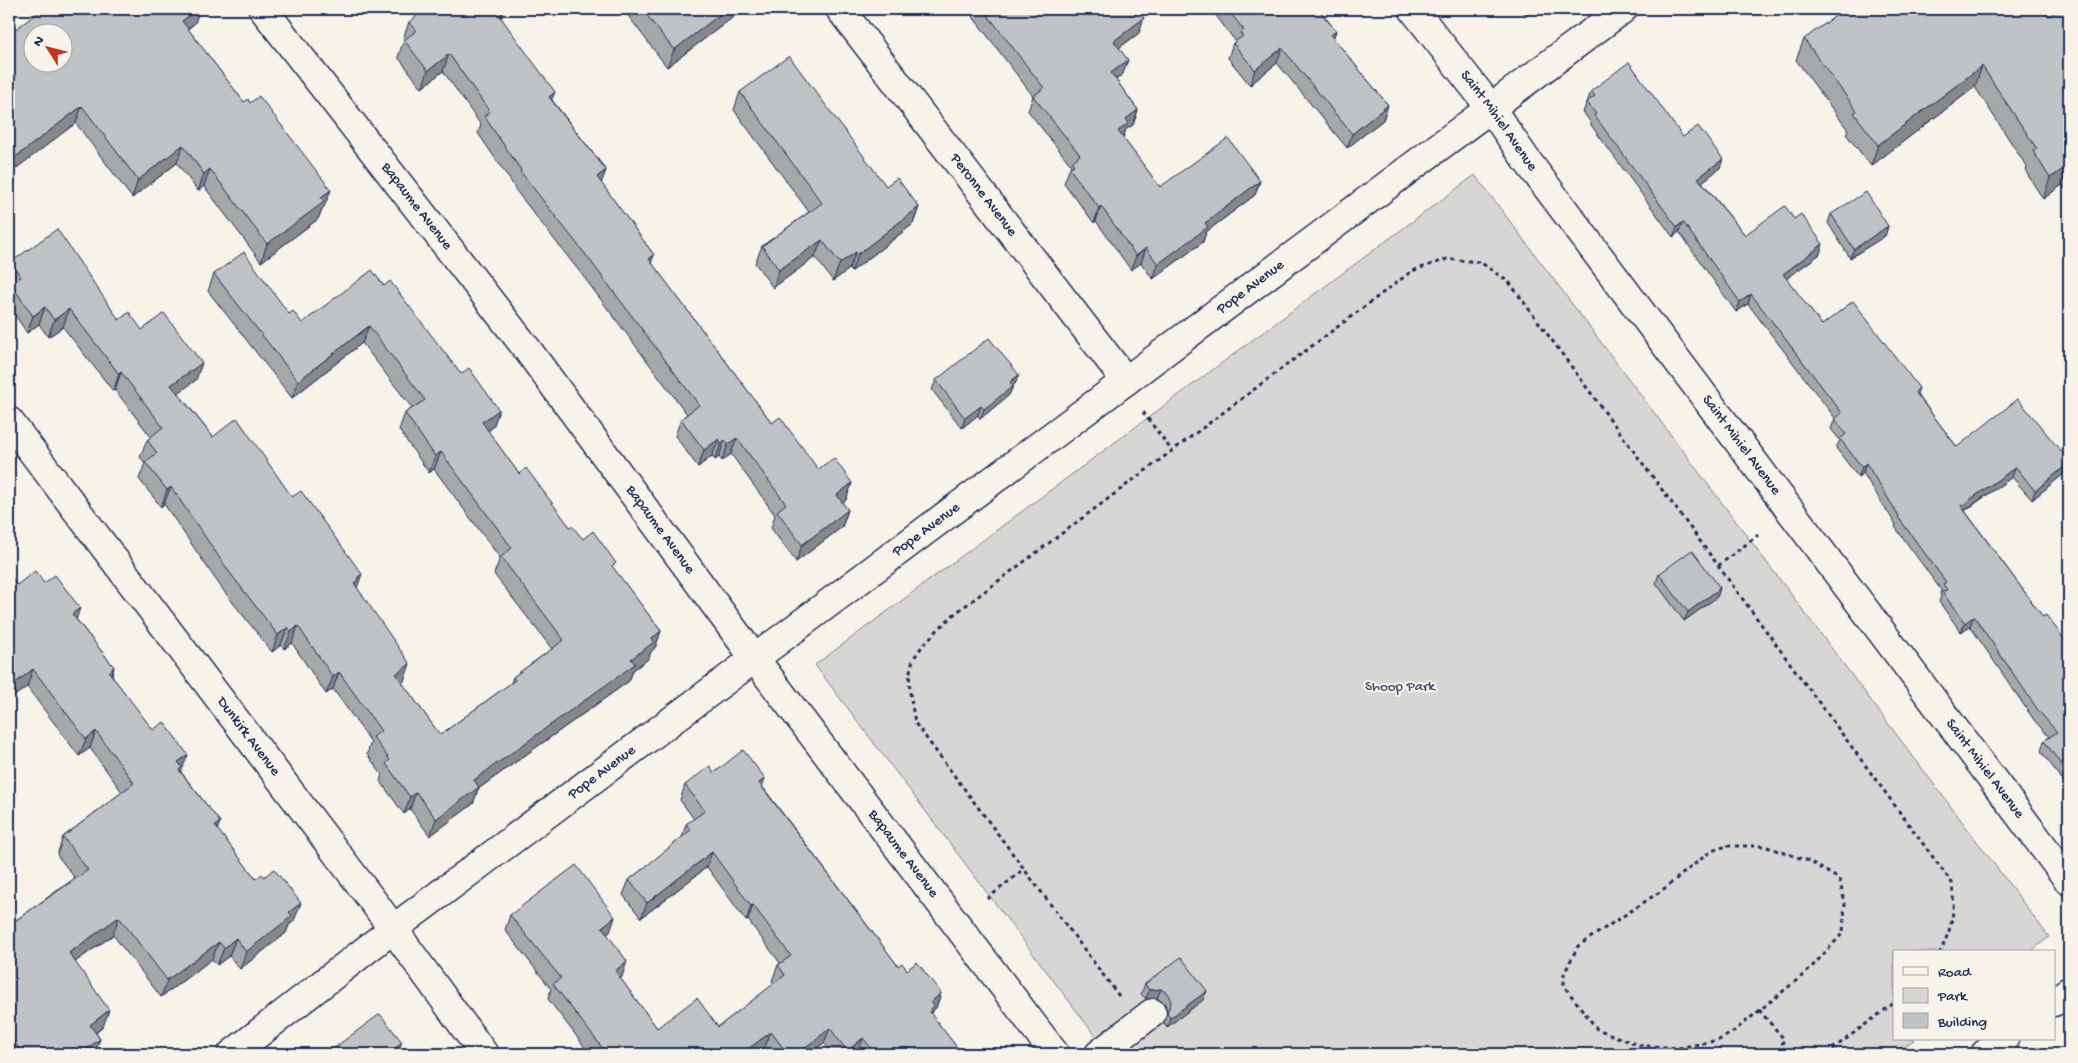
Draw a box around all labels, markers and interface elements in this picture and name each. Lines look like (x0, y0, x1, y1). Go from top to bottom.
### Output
north arrow (22, 22, 72, 72)
text: N (30, 33, 49, 51)
street label: Saint Mihiel Avenue (1456, 67, 1541, 175)
street label: Peronne Avenue (945, 149, 1021, 241)
street label: Bapaume Avenue (376, 158, 456, 254)
street label: Pope Avenue (1213, 256, 1288, 319)
street label: Saint Mihiel Avenue (1698, 392, 1785, 499)
street label: Bapaume Avenue (621, 481, 699, 578)
street label: Pope Avenue (888, 499, 964, 562)
park label: Shoop Park (1365, 678, 1436, 696)
street label: Dunkirk Avenue (212, 693, 284, 780)
street label: Saint Mihiel Avenue (1941, 715, 2028, 823)
street label: Pope Avenue (564, 741, 640, 804)
street label: Bapaume Avenue (863, 805, 942, 902)
legend (1893, 950, 2056, 1040)
text: Road (1938, 964, 1972, 982)
text: Park (1937, 988, 1968, 1006)
text: Building (1937, 1014, 1987, 1032)

